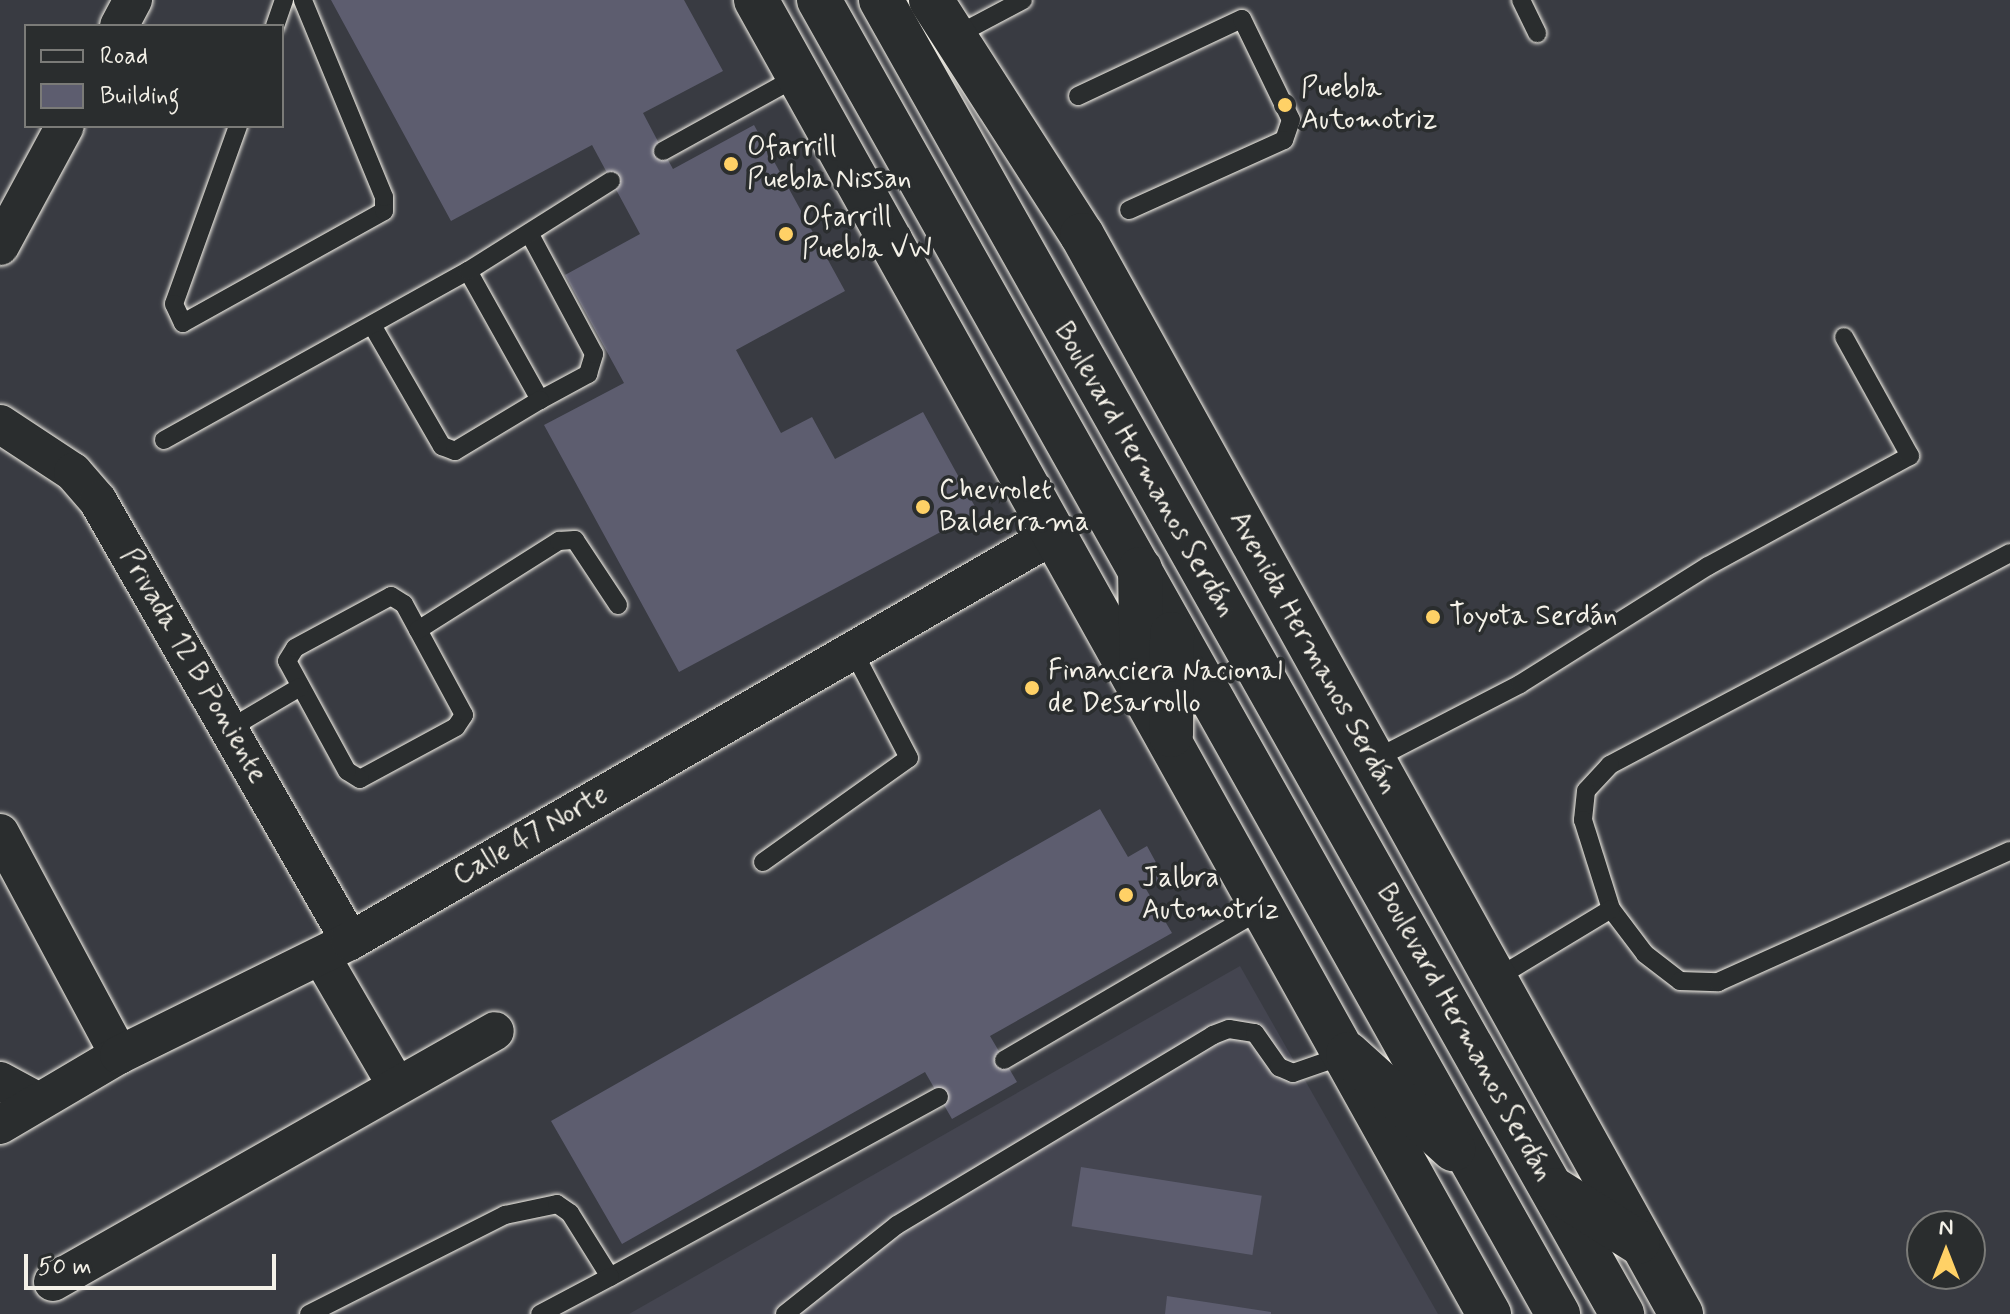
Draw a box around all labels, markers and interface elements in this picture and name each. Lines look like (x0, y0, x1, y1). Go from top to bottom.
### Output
legend (24, 24, 284, 128)
text: Road (100, 41, 148, 72)
place label: Puebla Automotriz (1301, 72, 1437, 138)
text: Building (100, 81, 180, 112)
marker: Puebla Automotriz (1276, 96, 1294, 114)
place label: Ofarrill Puebla Nissan (747, 131, 912, 197)
marker: Ofarrill Puebla Nissan (722, 155, 740, 173)
place label: Ofarrill Puebla VW (802, 201, 932, 267)
marker: Ofarrill Puebla VW (777, 225, 795, 243)
street label: Boulevard Hermanos Serdán (1046, 317, 1242, 623)
place label: Chevrolet Balderrama (939, 474, 1089, 540)
marker: Chevrolet Balderrama (914, 498, 932, 516)
street label: Avenida Hermanos Serdán (1222, 507, 1404, 799)
street label: Privada 12 B Poniente (111, 541, 275, 791)
place label: Toyota Serdán (1449, 600, 1617, 634)
marker: Toyota Serdán (1424, 608, 1442, 626)
place label: Financiera Nacional de Desarrollo (1048, 655, 1289, 721)
marker: Financiera Nacional de Desarrollo (1023, 679, 1041, 697)
street label: Calle 47 Norte (448, 778, 614, 894)
place label: Jalbra Automotríz (1142, 862, 1279, 928)
street label: Boulevard Hermanos Serdán (1369, 879, 1559, 1187)
marker: Jalbra Automotríz (1117, 886, 1135, 904)
north arrow (1906, 1210, 1986, 1290)
text: N (1939, 1214, 1953, 1242)
scale bar (28, 1238, 280, 1288)
text: 50 m (38, 1252, 92, 1283)

